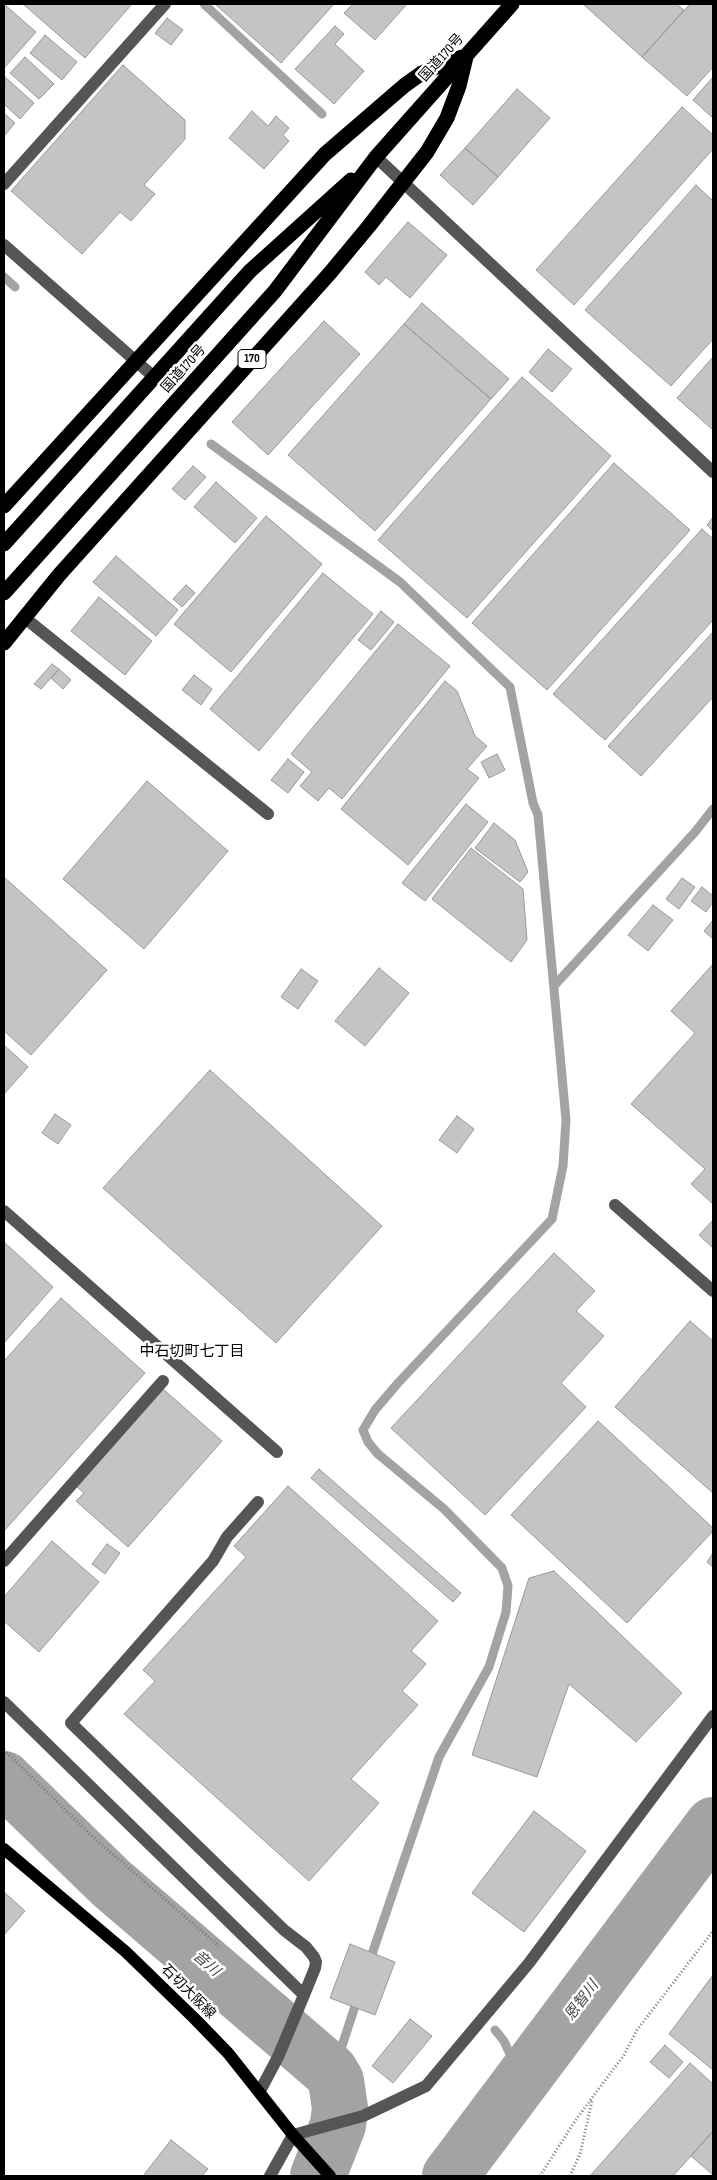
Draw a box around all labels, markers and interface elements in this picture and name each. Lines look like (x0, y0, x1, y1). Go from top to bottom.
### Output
street label: 国道170号 (416, 31, 468, 85)
street label: 国道170号 (158, 342, 210, 396)
road number: 170 (238, 349, 266, 368)
district label: 中石切町七丁目 (140, 1343, 244, 1361)
water label: 音川 (189, 1947, 223, 1981)
street label: 石切大阪線 (157, 1961, 219, 2023)
water label: 恩智川 (561, 1978, 603, 2024)

